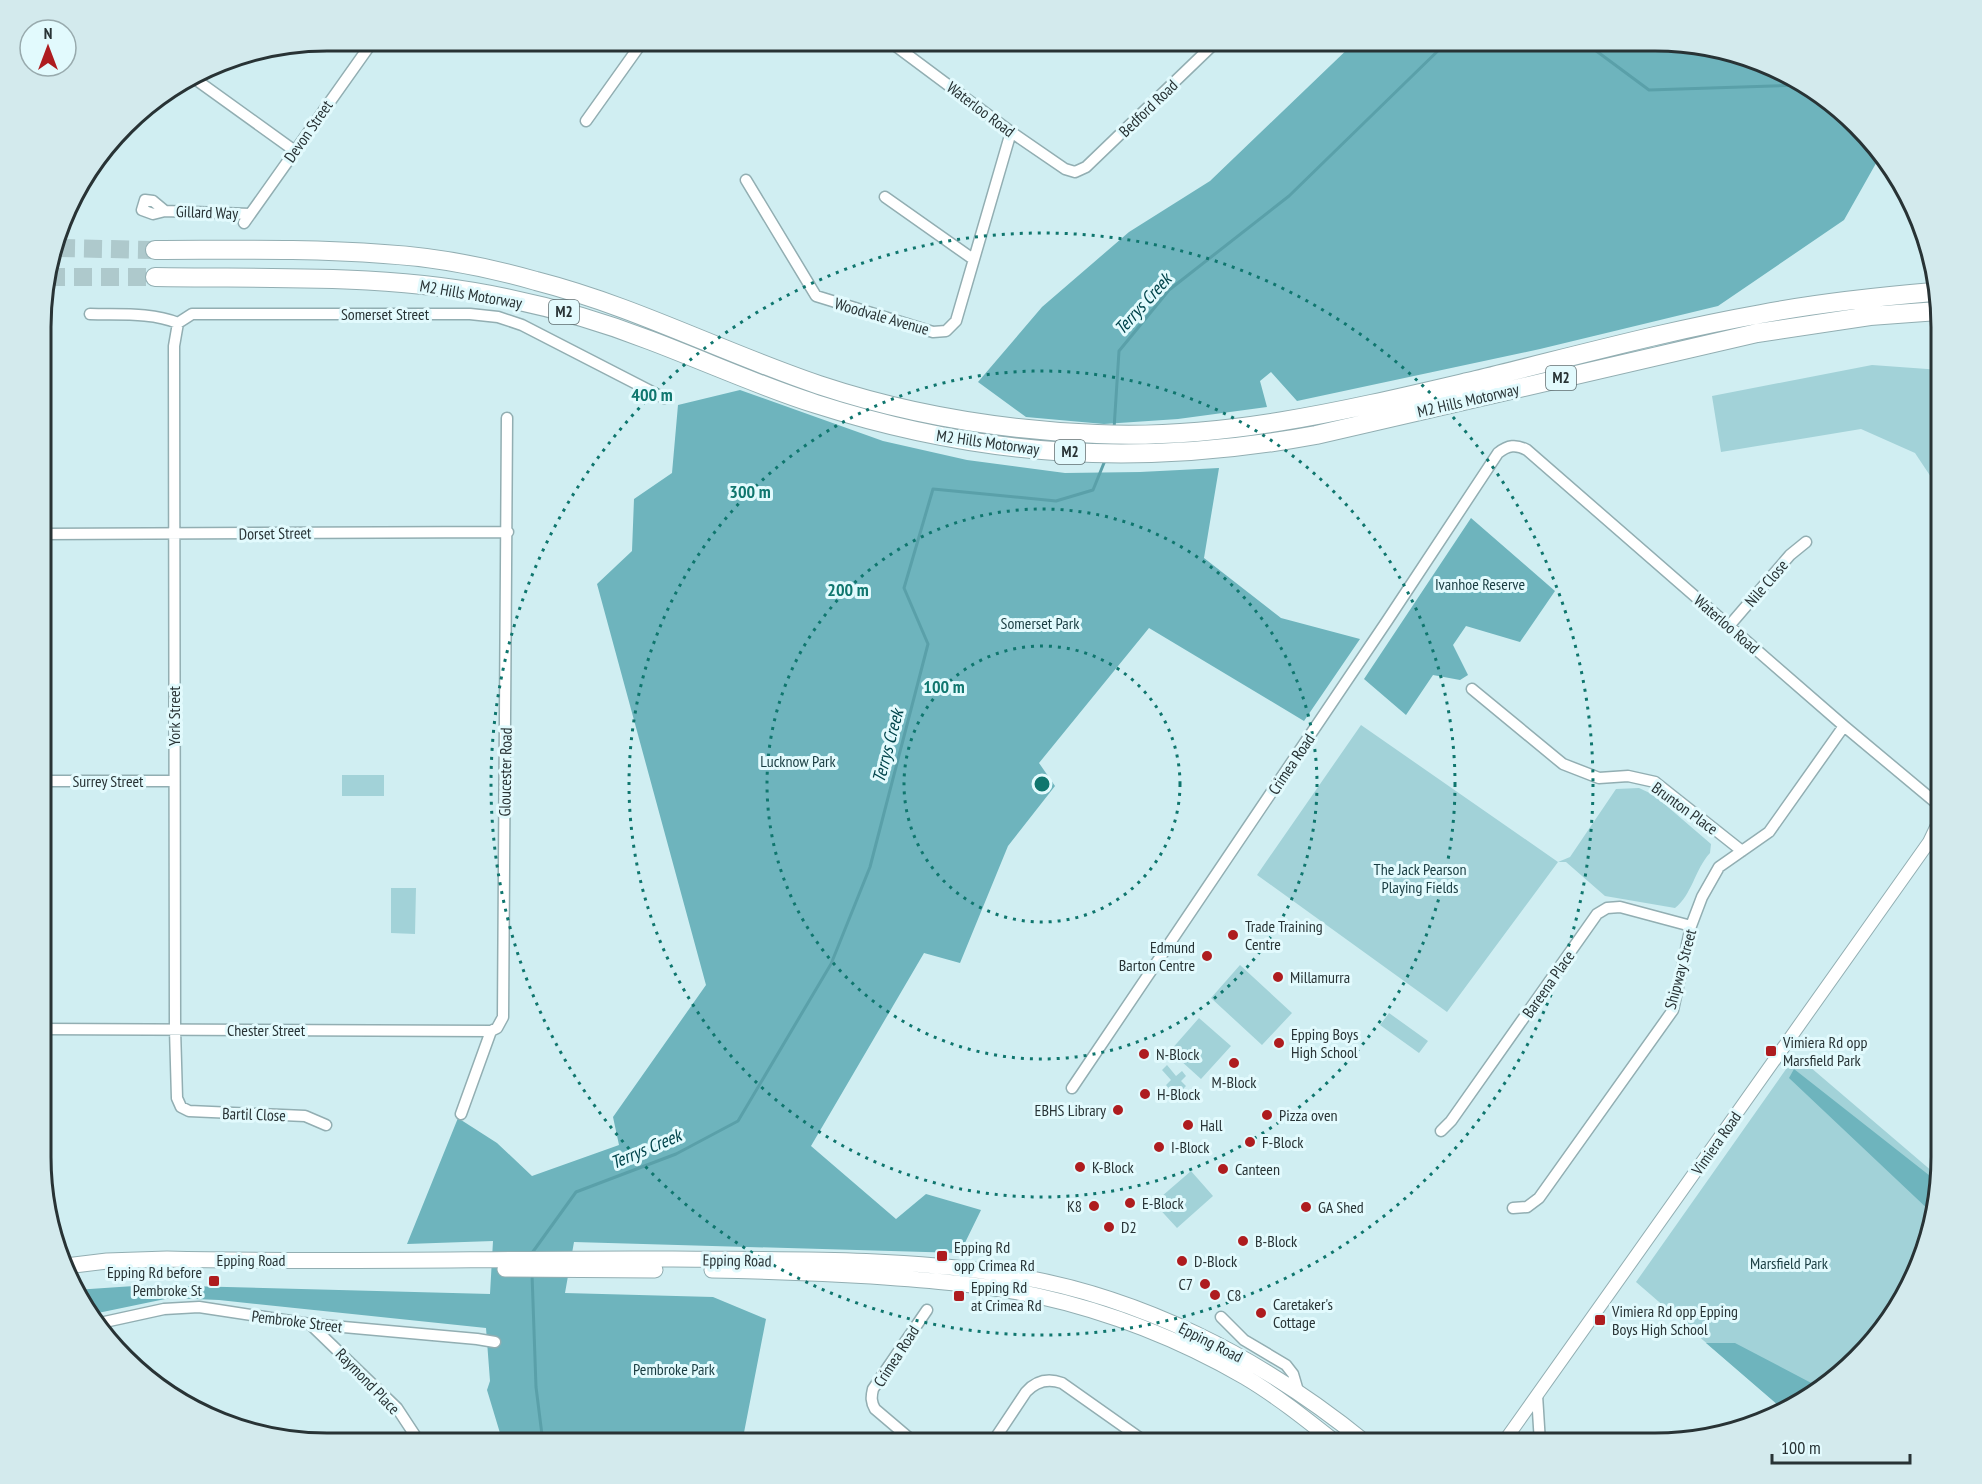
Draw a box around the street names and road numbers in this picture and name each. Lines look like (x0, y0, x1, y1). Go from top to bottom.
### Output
street label: Bedford Road (1114, 75, 1182, 141)
street label: Waterloo Road (943, 77, 1019, 141)
street label: Devon Street (279, 96, 337, 166)
street label: Gillard Way (176, 201, 238, 223)
street label: M2 Hills Motorway (418, 275, 524, 313)
street label: Woodvale Avenue (832, 293, 932, 339)
road number: M2 (549, 300, 579, 324)
street label: Somerset Street (341, 304, 430, 324)
road number: M2 (1546, 366, 1576, 390)
street label: M2 Hills Motorway (1415, 379, 1521, 421)
street label: M2 Hills Motorway (935, 425, 1041, 459)
road number: M2 (1055, 440, 1085, 464)
street label: Dorset Street (239, 522, 312, 544)
street label: Nile Close (1740, 555, 1792, 611)
street label: Waterloo Road (1690, 590, 1764, 658)
street label: York Street (164, 686, 184, 746)
street label: Gloucester Road (494, 727, 516, 817)
street label: Crimea Road (1263, 730, 1319, 798)
street label: Surrey Street (73, 771, 144, 791)
street label: Brunton Place (1648, 777, 1722, 839)
street label: Shipway Street (1660, 926, 1700, 1011)
street label: Bareena Place (1518, 946, 1578, 1022)
street label: Chester Street (227, 1020, 306, 1040)
street label: Bartil Close (222, 1103, 286, 1125)
street label: Vimiera Road (1686, 1107, 1745, 1179)
street label: Epping Road (702, 1249, 772, 1271)
street label: Epping Road (217, 1250, 286, 1270)
street label: Pembroke Street (251, 1306, 344, 1337)
street label: Epping Road (1176, 1317, 1246, 1367)
street label: Crimea Road (869, 1322, 923, 1390)
street label: Raymond Place (332, 1344, 404, 1418)

